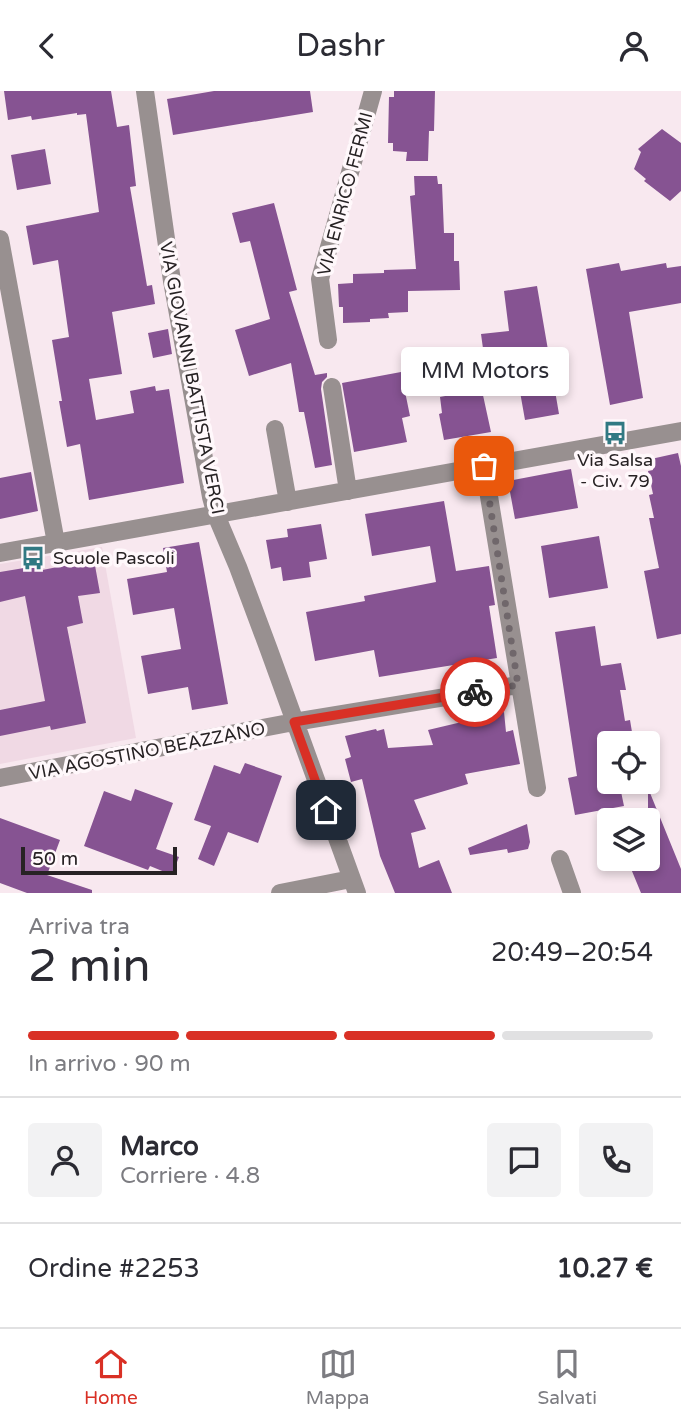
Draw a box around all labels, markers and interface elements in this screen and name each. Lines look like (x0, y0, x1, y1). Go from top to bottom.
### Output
icon: back (28, 27, 66, 65)
text: Dashr (296, 27, 385, 65)
icon: person (615, 27, 653, 65)
street label: VIA ENRICO FERMI (313, 110, 377, 278)
street label: VIA GIOVANNI BATTISTA VERCI (155, 240, 229, 516)
callout: MM Motors (400, 347, 568, 396)
text: MM Motors (421, 357, 549, 385)
bus stop icon: Via Salsa - Civ. 79 (601, 419, 629, 447)
pin (454, 436, 514, 496)
icon: bag (465, 447, 503, 485)
place label: Via Salsa - Civ. 79 (577, 449, 653, 492)
bus stop icon: Scuole Pascoli (19, 544, 47, 572)
place label: Scuole Pascoli (53, 547, 175, 569)
courier (440, 657, 510, 727)
icon: bike (456, 673, 494, 711)
street label: VIA AGOSTINO BEAZZANO (27, 717, 267, 785)
map controls (597, 731, 660, 871)
button: locate (597, 731, 660, 794)
pin (296, 780, 356, 840)
icon: home (307, 791, 345, 829)
button: layers (597, 808, 660, 871)
scale bar (21, 844, 177, 876)
text: 50 m (32, 848, 78, 870)
text: Arriva tra (28, 913, 130, 941)
text: 20:49–20:54 (491, 937, 653, 968)
text: 2 min (28, 939, 151, 994)
text: In arrivo · 90 m (28, 1050, 191, 1078)
button: person (28, 1123, 102, 1197)
button: chat (487, 1123, 561, 1197)
button: phone (579, 1123, 653, 1197)
text: Marco (120, 1131, 199, 1162)
text: Corriere · 4.8 (120, 1162, 260, 1190)
text: Ordine #2253 (28, 1253, 200, 1284)
text: 10.27 € (556, 1253, 653, 1284)
tab: Home (84, 1345, 138, 1409)
tab: Mappa (306, 1345, 370, 1409)
tab: Salvati (537, 1345, 597, 1409)

